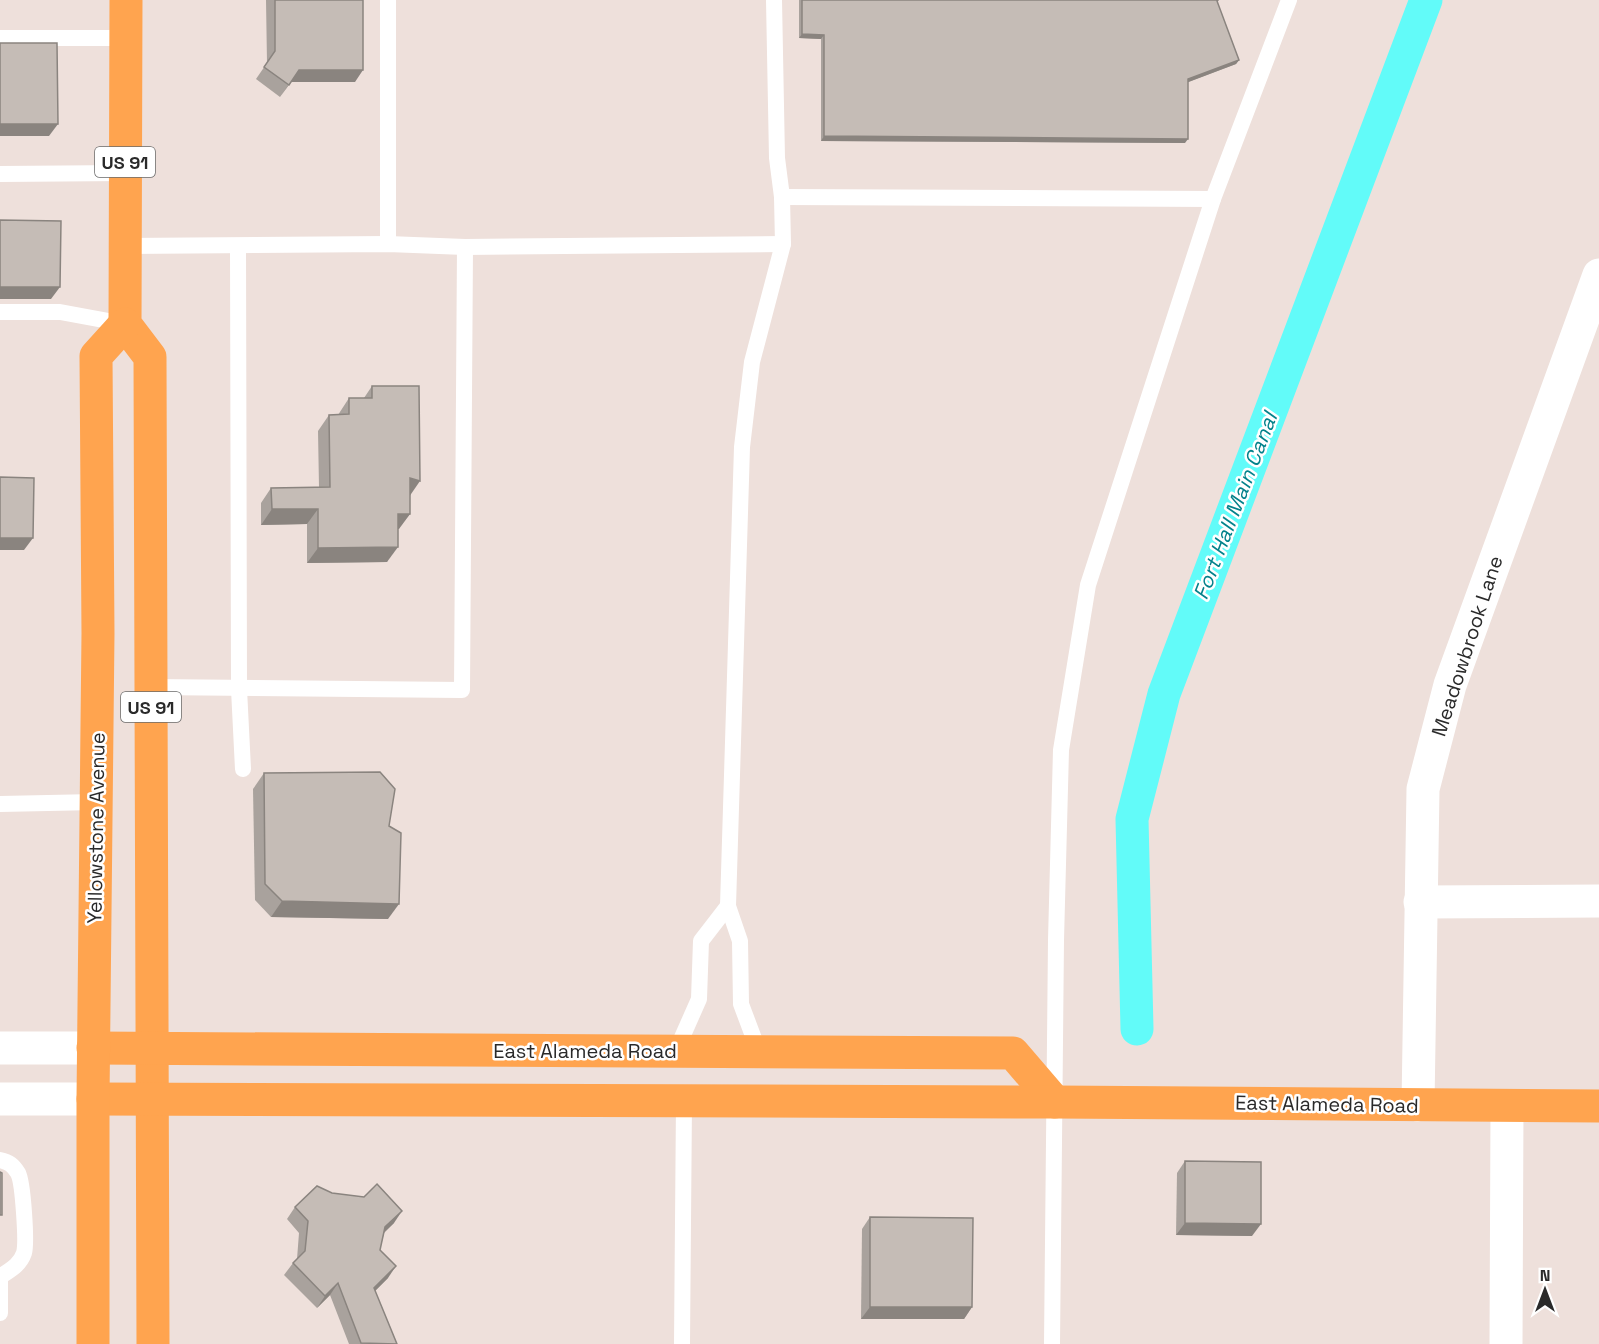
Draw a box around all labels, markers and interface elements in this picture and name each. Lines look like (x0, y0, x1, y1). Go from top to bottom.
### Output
road number: US 91 (95, 147, 155, 177)
water label: Fort Hall Main Canal (1187, 406, 1284, 603)
street label: Meadowbrook Lane (1425, 552, 1509, 740)
road number: US 91 (121, 692, 181, 722)
street label: Yellowstone Avenue (81, 732, 111, 924)
street label: East Alameda Road (493, 1038, 677, 1064)
street label: East Alameda Road (1235, 1089, 1419, 1119)
north arrow (1515, 1260, 1575, 1320)
text: N (1540, 1265, 1550, 1286)

